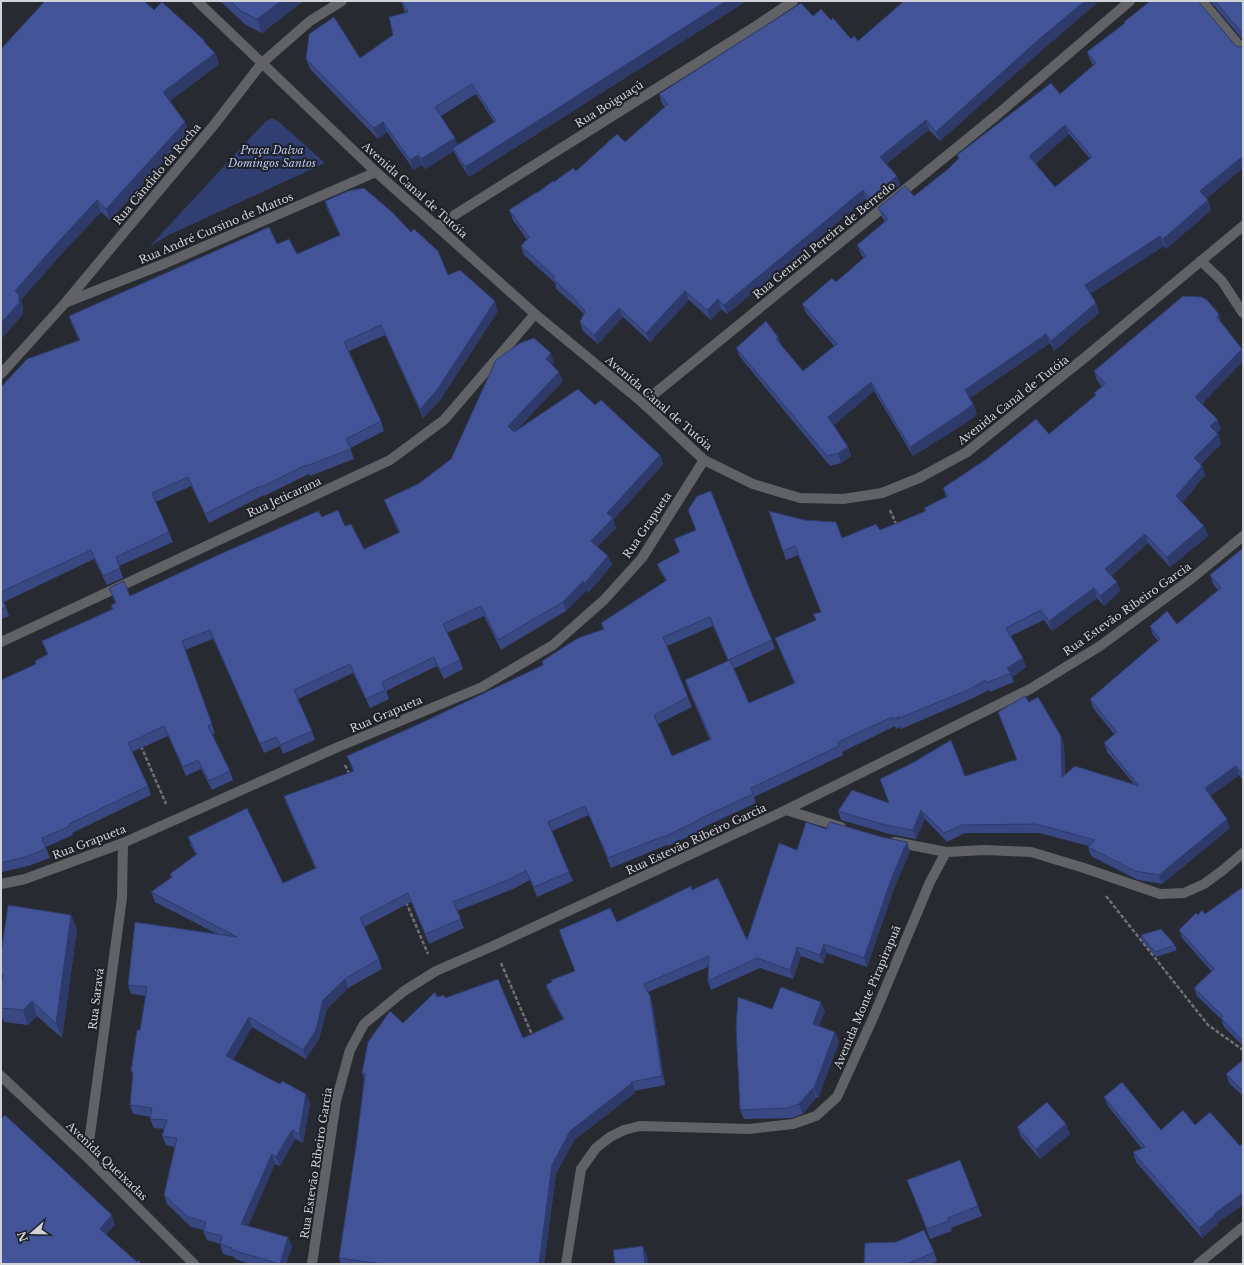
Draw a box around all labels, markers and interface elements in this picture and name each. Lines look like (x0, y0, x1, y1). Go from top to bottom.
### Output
street label: Rua Boiguaçú (572, 77, 646, 131)
street label: Rua Cândido da Rocha (110, 120, 204, 228)
street label: Avenida Canal de Tutóia (359, 138, 471, 242)
park label: Praça Dalva Domingos Santos (227, 143, 316, 170)
street label: Rua General Pereira de Berredo (750, 178, 898, 302)
street label: Rua André Cursino de Mattos (137, 189, 295, 267)
street label: Avenida Canal de Tutóia (602, 352, 716, 454)
street label: Avenida Canal de Tutóia (954, 352, 1072, 448)
street label: Rua Jeticarana (245, 473, 324, 520)
street label: Rua Grapueta (620, 488, 675, 561)
street label: Rua Estevão Ribeiro Garcia (1060, 559, 1194, 659)
street label: Rua Grapueta (348, 692, 425, 736)
street label: Rua Estevão Ribeiro Garcia (624, 800, 769, 878)
street label: Rua Grapueta (50, 821, 129, 862)
street label: Avenida Monte Pirapirapuã (830, 922, 904, 1072)
street label: Rua Saravá (85, 966, 107, 1031)
street label: Rua Estevão Ribeiro Garcia (297, 1085, 335, 1240)
street label: Avenida Queixadas (63, 1118, 151, 1203)
north arrow (12, 1213, 52, 1253)
text: N (14, 1229, 31, 1244)

